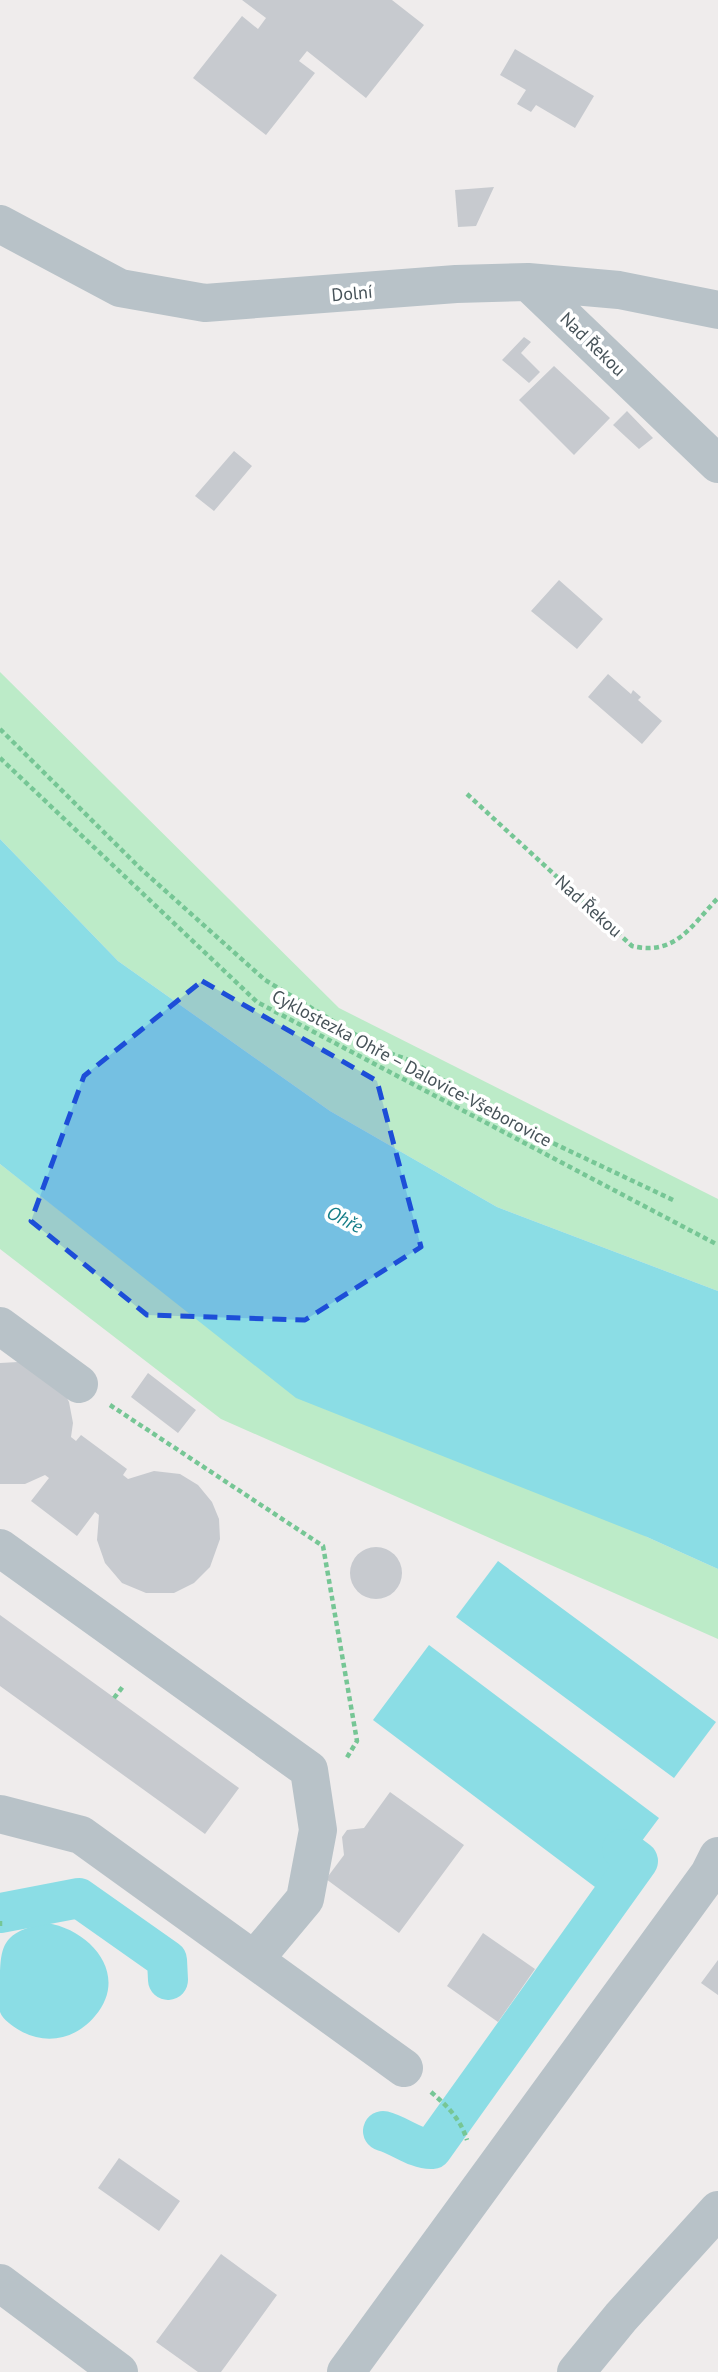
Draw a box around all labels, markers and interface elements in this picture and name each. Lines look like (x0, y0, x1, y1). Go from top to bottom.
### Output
street label: Dolní (330, 280, 374, 306)
street label: Nad Řekou (555, 307, 631, 381)
street label: Nad Řekou (551, 870, 627, 942)
street label: Cyklostezka Ohře – Dalovice-Všeborovice (268, 984, 556, 1152)
water label: Ohře (323, 1200, 367, 1238)

